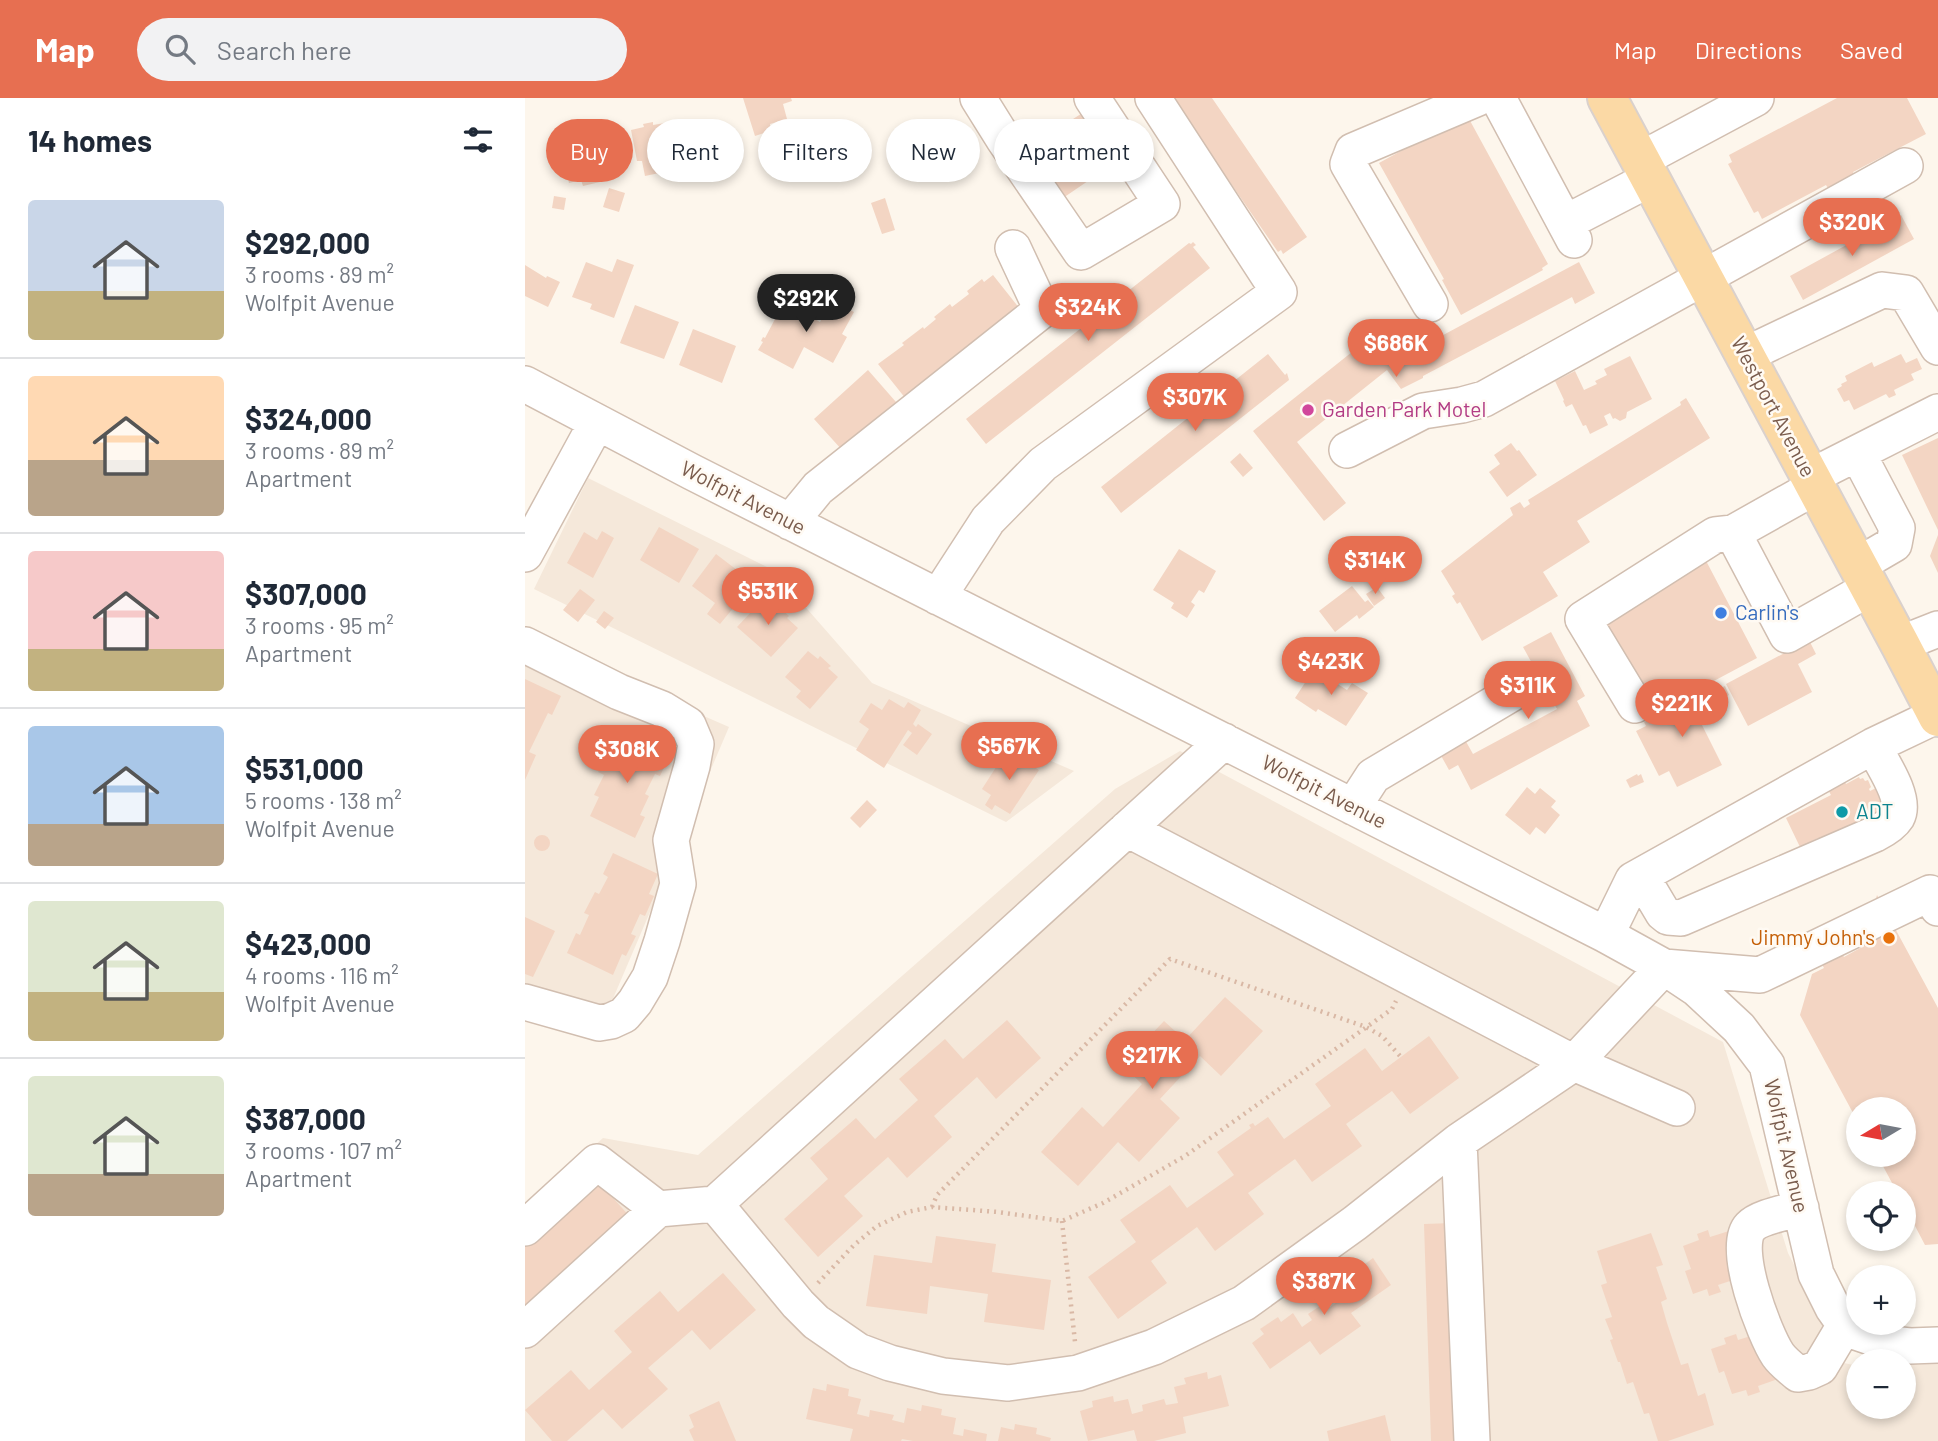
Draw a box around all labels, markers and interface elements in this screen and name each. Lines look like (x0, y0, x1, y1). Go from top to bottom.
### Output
search box (137, 18, 627, 81)
text: Map (35, 29, 95, 69)
icon: search (161, 30, 199, 68)
text: Search here (217, 34, 352, 65)
text: Map (1614, 35, 1657, 64)
text: Directions (1695, 35, 1802, 64)
text: Saved (1840, 35, 1903, 64)
chip: Buy (546, 119, 633, 182)
chip: Rent (647, 119, 744, 182)
chip: Filters (758, 119, 872, 182)
chip: New (886, 119, 980, 182)
chip: Apartment (994, 119, 1154, 182)
icon: filters (459, 121, 497, 159)
text: 14 homes (28, 122, 152, 158)
pin: $320K (1803, 198, 1901, 258)
text: $320K (1819, 207, 1885, 235)
text: $292,000 (245, 224, 370, 260)
icon: home (84, 228, 168, 312)
text: 3 rooms · 89 m² (245, 260, 394, 288)
pin: $292K (757, 274, 855, 334)
text: $292K (773, 283, 839, 311)
pin: $324K (1039, 284, 1137, 343)
text: Wolfpit Avenue (245, 288, 395, 316)
text: $324K (1055, 292, 1121, 320)
pin: $686K (1347, 320, 1445, 379)
text: $686K (1364, 328, 1428, 356)
street label: Westport Avenue (1727, 332, 1822, 481)
pin: $307K (1146, 374, 1244, 433)
text: $307K (1163, 382, 1227, 410)
place label: Garden Park Motel (1322, 396, 1486, 421)
text: $324,000 (245, 400, 372, 436)
marker: Garden Park Motel (1300, 402, 1316, 418)
icon: home (84, 404, 168, 488)
text: 3 rooms · 89 m² (245, 436, 394, 464)
street label: Wolfpit Avenue (677, 454, 810, 539)
text: Apartment (245, 464, 352, 492)
pin: $314K (1326, 536, 1424, 596)
text: $314K (1344, 545, 1406, 573)
pin: $531K (719, 568, 817, 627)
text: $307,000 (245, 575, 367, 611)
text: $531K (738, 576, 798, 604)
icon: home (84, 579, 168, 663)
place label: Carlin's (1735, 599, 1799, 624)
marker: Carlin's (1713, 605, 1729, 621)
text: 3 rooms · 95 m² (245, 611, 394, 639)
pin: $423K (1282, 638, 1380, 697)
text: Apartment (245, 639, 352, 667)
text: $423K (1298, 646, 1364, 674)
pin: $311K (1479, 662, 1577, 721)
text: $311K (1500, 670, 1556, 698)
pin: $221K (1633, 680, 1731, 739)
text: $221K (1651, 688, 1713, 716)
pin: $567K (960, 722, 1058, 782)
pin: $308K (578, 726, 676, 785)
text: $567K (977, 731, 1041, 759)
text: $308K (594, 734, 660, 762)
street label: Wolfpit Avenue (1258, 748, 1391, 833)
text: $531,000 (245, 750, 364, 786)
icon: home (84, 754, 168, 838)
text: 5 rooms · 138 m² (245, 786, 402, 814)
place label: ADT (1856, 798, 1894, 823)
marker: ADT (1834, 804, 1850, 820)
text: Wolfpit Avenue (245, 814, 395, 842)
place label: Jimmy John's (1751, 924, 1875, 949)
text: $423,000 (245, 925, 371, 961)
icon: home (84, 929, 168, 1013)
marker: Jimmy John's (1881, 930, 1897, 946)
text: 4 rooms · 116 m² (245, 961, 399, 989)
text: Wolfpit Avenue (245, 989, 395, 1017)
pin: $217K (1103, 1032, 1201, 1091)
text: $217K (1122, 1040, 1182, 1068)
street label: Wolfpit Avenue (1760, 1076, 1815, 1215)
north arrow (1846, 1097, 1916, 1167)
map controls (1846, 1097, 1916, 1419)
text: $387,000 (245, 1100, 366, 1136)
icon: home (84, 1104, 168, 1188)
text: 3 rooms · 107 m² (245, 1136, 402, 1164)
text: Apartment (245, 1164, 352, 1192)
button: locate (1846, 1181, 1916, 1251)
pin: $387K (1275, 1258, 1373, 1317)
button: + (1846, 1265, 1916, 1335)
text: $387K (1292, 1266, 1356, 1294)
button: − (1846, 1349, 1916, 1419)

